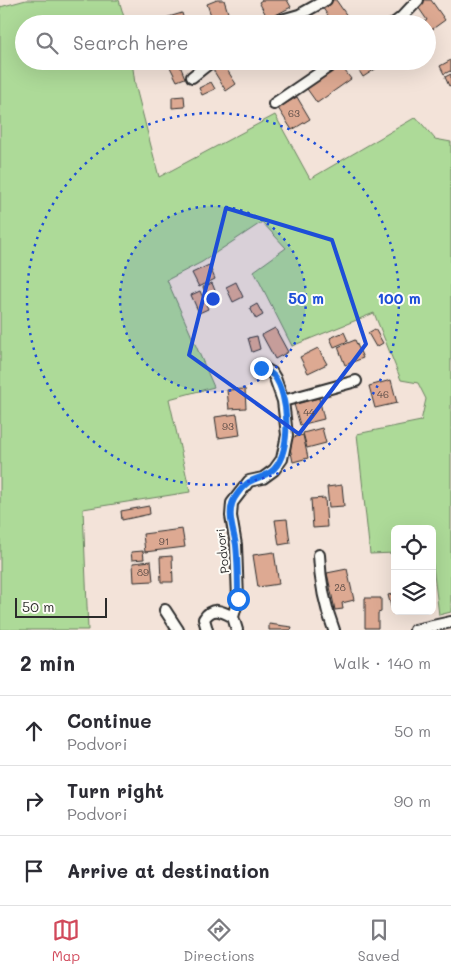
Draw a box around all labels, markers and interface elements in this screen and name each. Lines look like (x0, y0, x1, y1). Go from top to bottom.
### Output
search box (15, 15, 436, 70)
icon: search (33, 29, 61, 57)
text: Search here (73, 30, 189, 55)
house number: 63 (288, 106, 300, 120)
text: 50 m (288, 288, 324, 308)
text: 100 m (377, 288, 421, 308)
centre of rings (204, 290, 222, 308)
route end (250, 357, 273, 380)
house number: 46 (377, 387, 389, 401)
house number: 44 (303, 405, 315, 419)
house number: 93 (222, 419, 234, 433)
map controls (391, 525, 436, 615)
button: locate (391, 525, 436, 570)
street label: Podvori (212, 528, 232, 574)
house number: 91 (159, 534, 169, 548)
house number: 89 (137, 565, 149, 579)
button: layers (391, 570, 436, 615)
house number: 28 (334, 580, 346, 594)
route start (227, 588, 250, 611)
scale bar (15, 595, 108, 618)
text: 50 m (22, 597, 54, 616)
text: 2 min (20, 649, 75, 676)
text: Walk · 140 m (333, 652, 431, 673)
text: Continue (67, 708, 152, 733)
icon: ahead (20, 717, 48, 745)
text: 50 m (394, 720, 431, 741)
text: Podvori (67, 733, 127, 754)
text: Turn right (67, 778, 164, 803)
icon: right (20, 787, 48, 815)
text: 90 m (394, 790, 431, 811)
text: Podvori (67, 803, 127, 824)
icon: arrive (20, 857, 48, 885)
text: Arrive at destination (67, 858, 270, 883)
tab: Map (52, 916, 80, 965)
tab: Directions (183, 916, 255, 965)
tab: Saved (358, 916, 399, 965)

